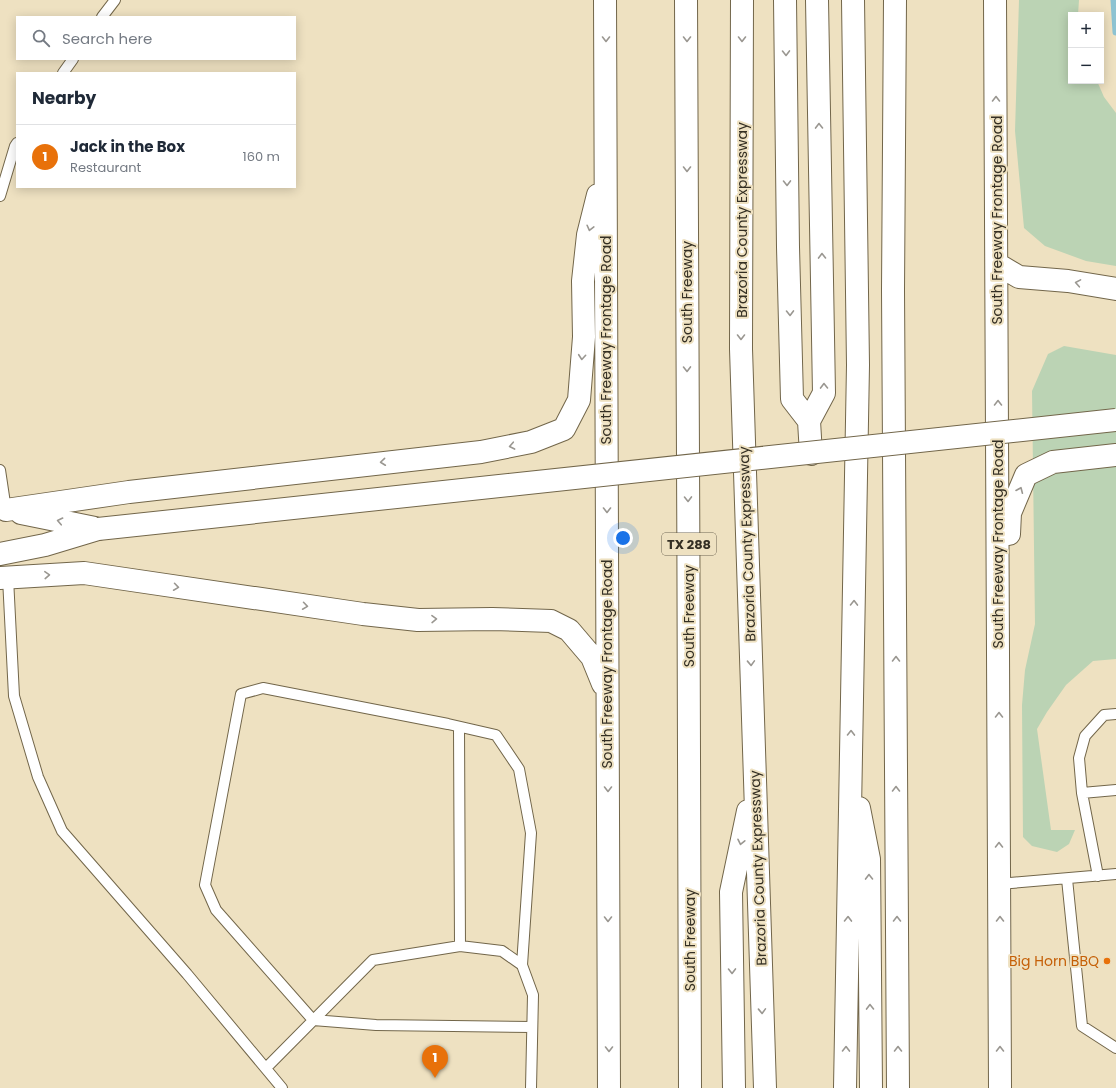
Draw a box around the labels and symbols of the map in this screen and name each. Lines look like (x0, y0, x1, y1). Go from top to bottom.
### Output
one-way arrow (602, 36, 610, 42)
one-way arrow (683, 36, 691, 42)
one-way arrow (738, 36, 746, 42)
one-way arrow (782, 50, 790, 56)
one-way arrow (992, 96, 1000, 102)
street label: South Freeway Frontage Road (987, 115, 1007, 325)
street label: Brazoria County Expressway (732, 122, 752, 318)
one-way arrow (815, 123, 823, 129)
one-way arrow (683, 166, 691, 172)
one-way arrow (783, 180, 792, 186)
one-way arrow (586, 224, 595, 231)
street label: South Freeway Frontage Road (596, 235, 616, 445)
street label: South Freeway (677, 241, 697, 343)
one-way arrow (818, 253, 826, 259)
one-way arrow (1074, 279, 1081, 288)
one-way arrow (786, 310, 794, 316)
one-way arrow (737, 334, 745, 340)
one-way arrow (578, 354, 587, 360)
one-way arrow (683, 366, 691, 372)
one-way arrow (820, 383, 828, 389)
one-way arrow (994, 400, 1002, 406)
street label: South Freeway Frontage Road (988, 439, 1008, 649)
one-way arrow (509, 441, 515, 449)
street label: Brazoria County Expressway (734, 446, 760, 642)
one-way arrow (380, 458, 386, 467)
one-way arrow (1015, 487, 1023, 494)
one-way arrow (684, 496, 693, 502)
one-way arrow (603, 507, 611, 513)
one-way arrow (57, 518, 63, 526)
your location (613, 528, 633, 548)
road number: TX 288 (662, 533, 716, 555)
street label: South Freeway Frontage Road (597, 559, 617, 769)
street label: South Freeway (679, 565, 699, 667)
one-way arrow (44, 571, 50, 580)
one-way arrow (173, 582, 179, 591)
one-way arrow (849, 600, 858, 606)
one-way arrow (302, 601, 308, 610)
one-way arrow (431, 615, 437, 623)
one-way arrow (892, 656, 900, 662)
one-way arrow (747, 660, 755, 666)
one-way arrow (995, 712, 1003, 718)
one-way arrow (847, 730, 855, 736)
street label: Brazoria County Expressway (745, 770, 771, 966)
one-way arrow (604, 786, 612, 792)
one-way arrow (892, 786, 900, 792)
one-way arrow (738, 839, 746, 845)
one-way arrow (995, 842, 1003, 848)
one-way arrow (865, 874, 873, 880)
street label: South Freeway (680, 889, 700, 991)
one-way arrow (604, 916, 612, 922)
one-way arrow (844, 916, 852, 922)
one-way arrow (893, 916, 901, 922)
one-way arrow (996, 916, 1004, 922)
place label: Big Horn BBQ (1009, 951, 1099, 971)
marker: Big Horn BBQ (1102, 956, 1112, 966)
one-way arrow (728, 968, 736, 974)
one-way arrow (866, 1004, 875, 1010)
one-way arrow (758, 1008, 767, 1014)
pin: 1 (422, 1045, 448, 1078)
one-way arrow (605, 1046, 613, 1052)
one-way arrow (842, 1046, 850, 1052)
one-way arrow (894, 1046, 902, 1052)
one-way arrow (996, 1046, 1004, 1052)

